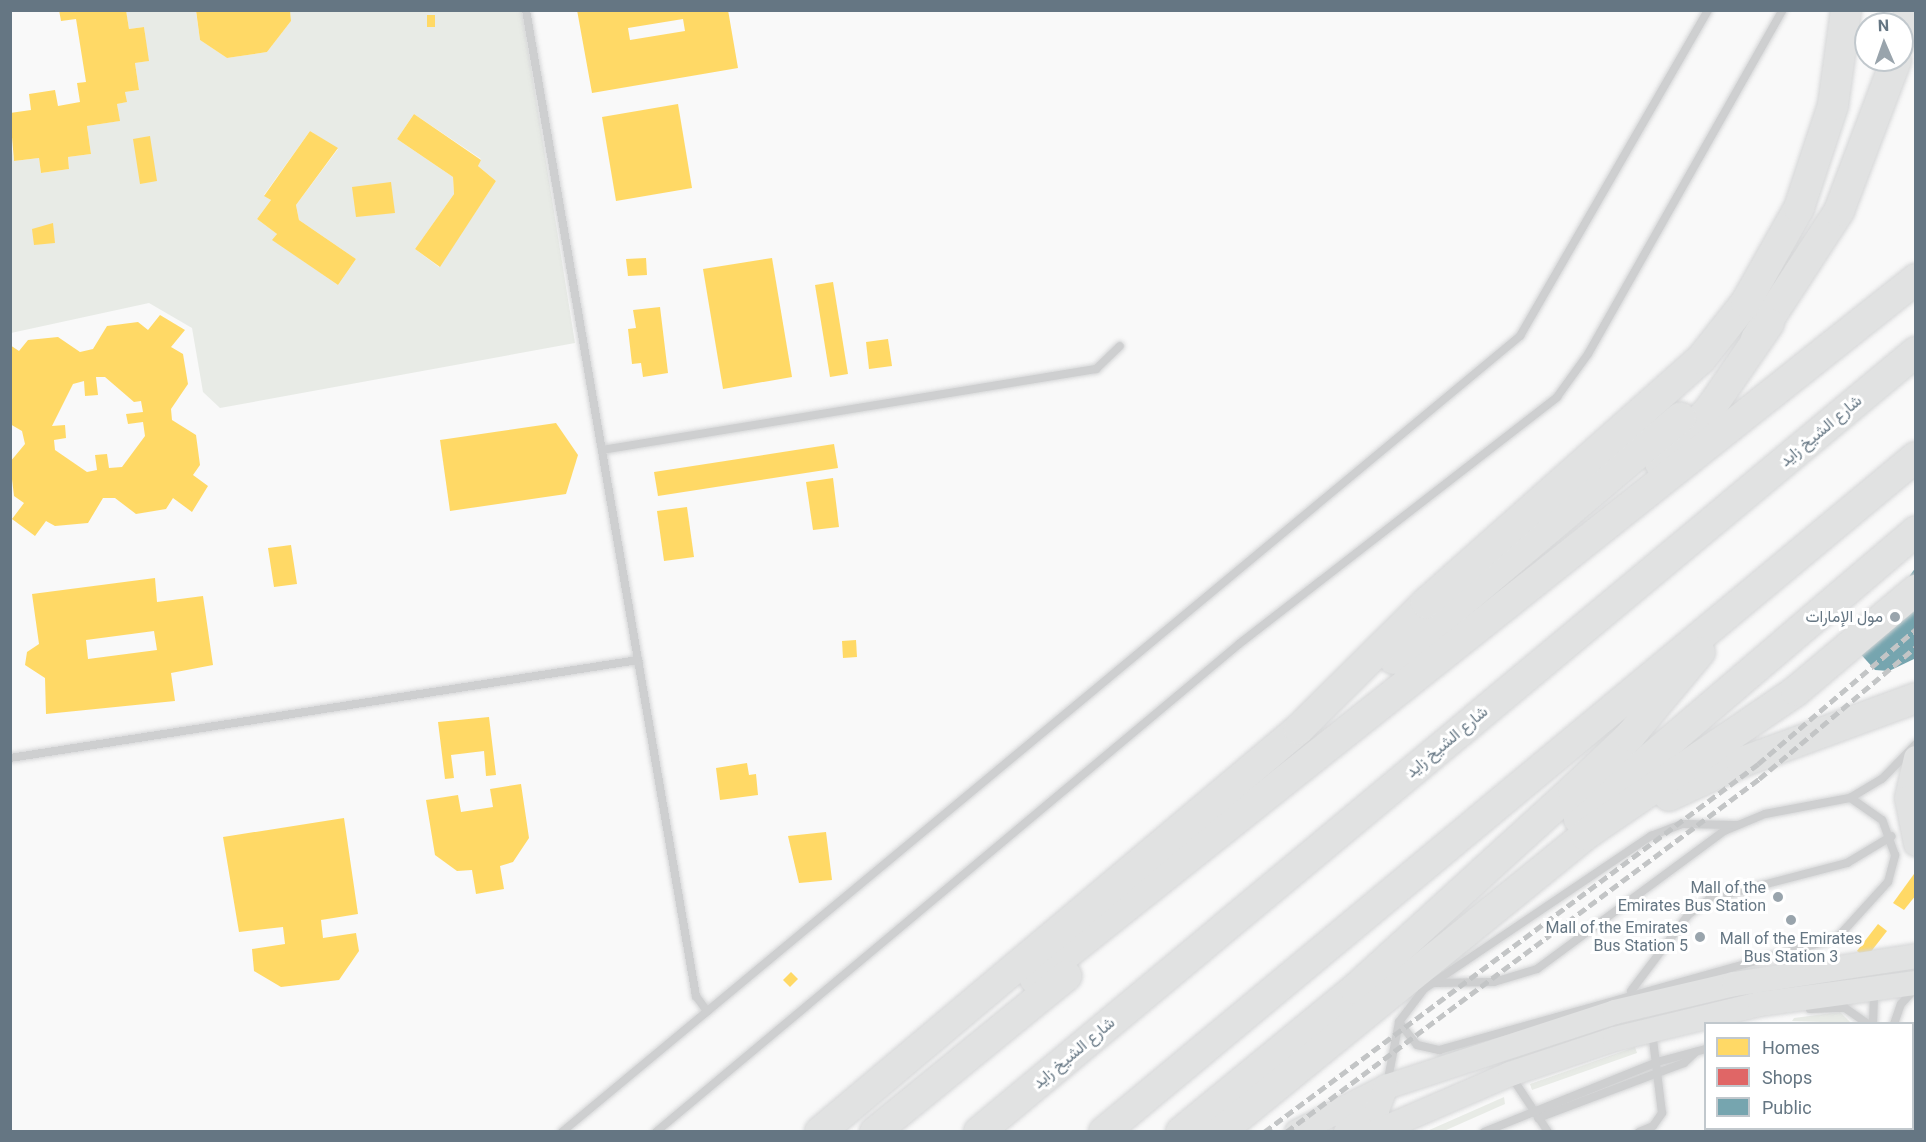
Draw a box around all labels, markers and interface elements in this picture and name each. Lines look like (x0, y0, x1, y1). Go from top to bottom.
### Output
north arrow (1854, 12, 1914, 72)
text: N (1877, 16, 1889, 35)
street label: شارع الشيخ زايد (1776, 391, 1866, 471)
place label: مول الإمارات (1806, 607, 1883, 627)
marker: مول الإمارات (1888, 610, 1902, 624)
street label: شارع الشيخ زايد (1402, 702, 1492, 782)
place label: Mall of the Emirates Bus Station (1618, 878, 1766, 916)
marker: Mall of the Emirates Bus Station (1771, 890, 1785, 904)
marker: Mall of the Emirates Bus Station 3 (1784, 913, 1798, 927)
place label: Mall of the Emirates Bus Station 5 (1546, 918, 1688, 956)
place label: Mall of the Emirates Bus Station 3 (1720, 929, 1862, 967)
marker: Mall of the Emirates Bus Station 5 (1693, 930, 1707, 944)
street label: شارع الشيخ زايد (1029, 1013, 1119, 1093)
legend (1704, 1022, 1914, 1130)
text: Homes (1762, 1037, 1820, 1058)
text: Shops (1762, 1067, 1812, 1088)
text: Public (1762, 1097, 1812, 1118)

